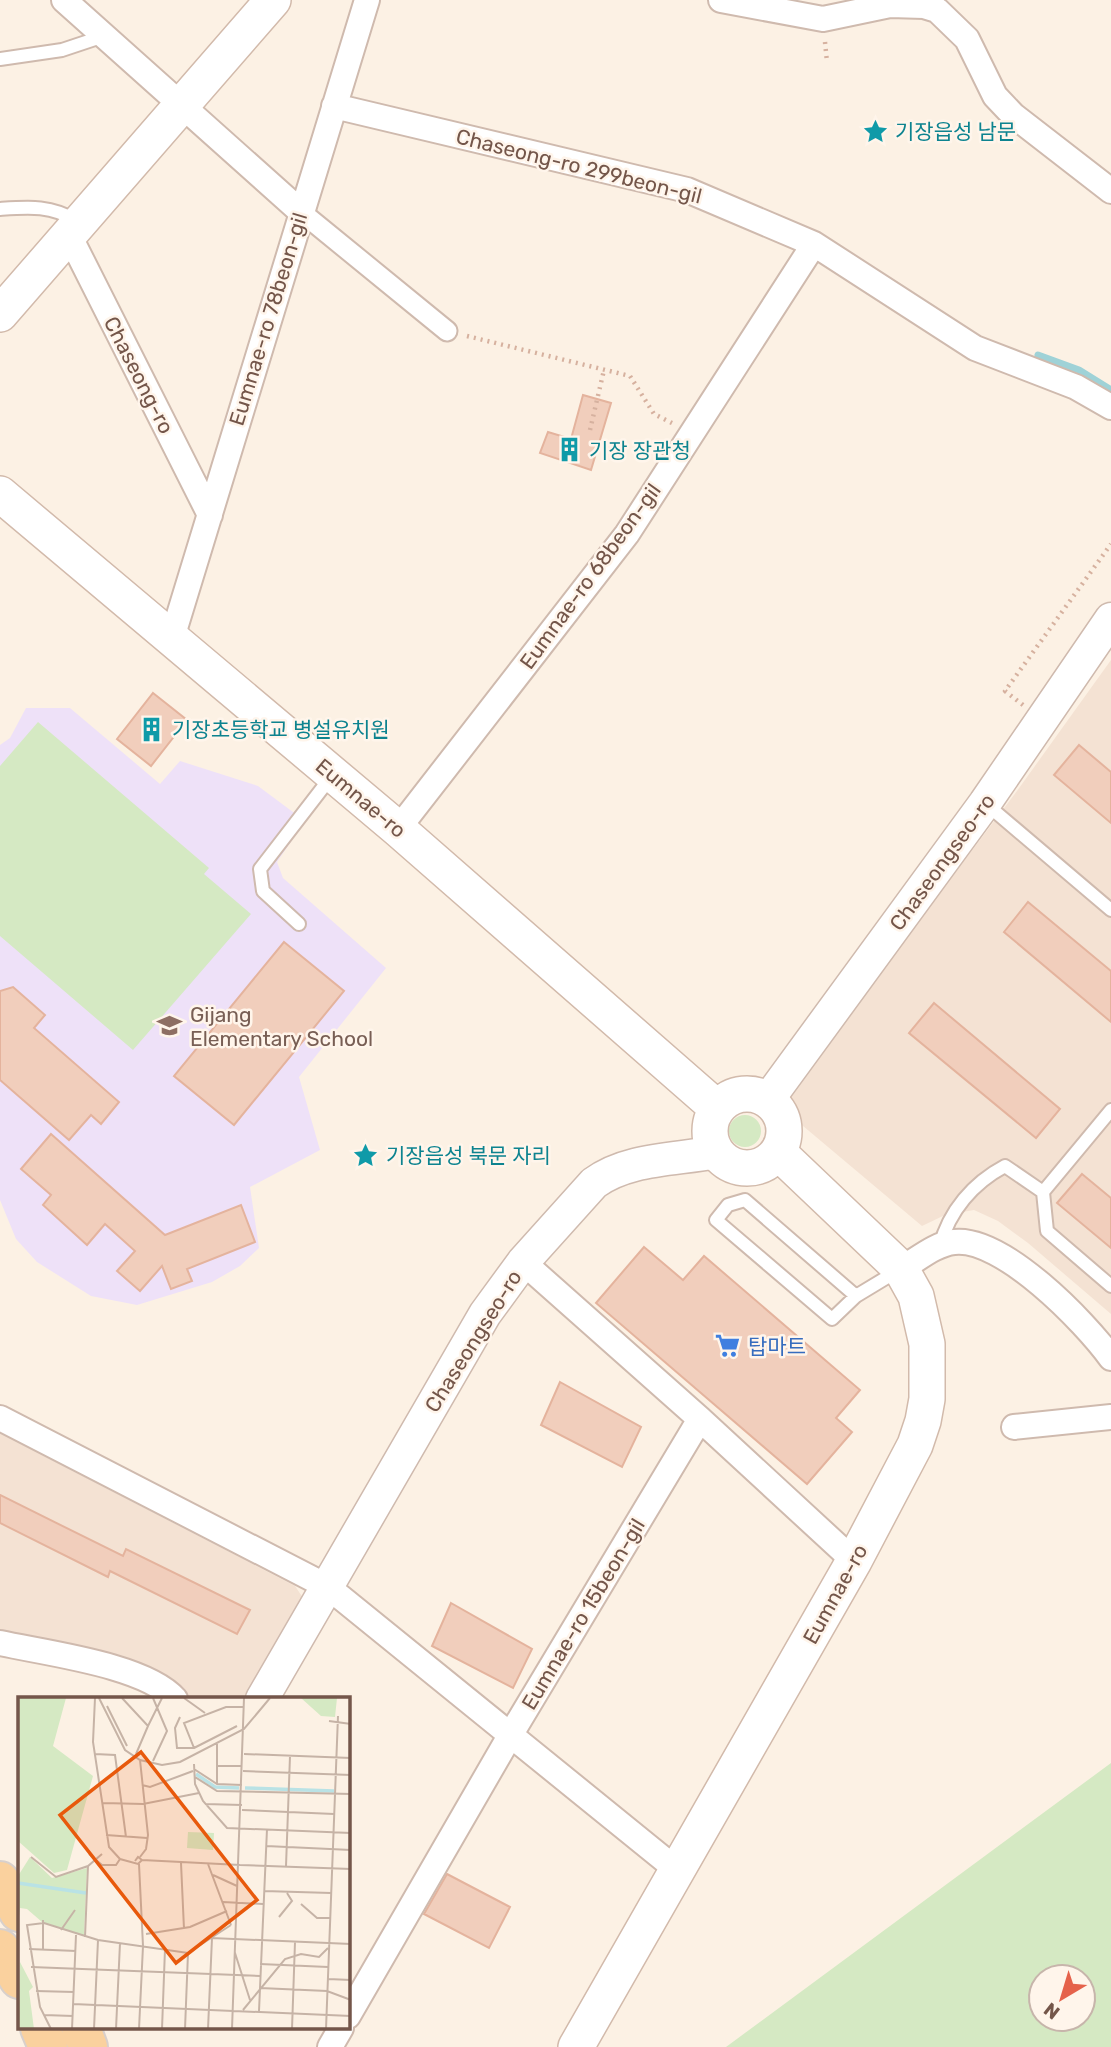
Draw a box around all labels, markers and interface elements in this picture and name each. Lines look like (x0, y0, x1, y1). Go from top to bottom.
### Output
place icon: 기장읍성 남문 (861, 117, 889, 145)
place label: 기장읍성 남문 (895, 119, 1016, 144)
street label: Chaseong-ro 299beon-gil (453, 123, 705, 209)
street label: Eumnae-ro 78beon-gil (224, 210, 312, 428)
street label: Chaseong-ro (99, 312, 179, 438)
building icon: 기장 장관청 (555, 436, 583, 464)
place label: 기장 장관청 (589, 438, 691, 463)
street label: Eumnae-ro 68beon-gil (514, 478, 666, 674)
building icon: 기장초등학교 병설유치원 (138, 715, 166, 743)
place label: 기장초등학교 병설유치원 (172, 717, 390, 742)
street label: Eumnae-ro (311, 753, 411, 843)
street label: Chaseongseo-ro (884, 789, 1000, 935)
place label: Gijang Elementary School (190, 1002, 373, 1051)
school or university icon: Gijang Elementary School (156, 1012, 184, 1040)
place icon: 기장읍성 북문 자리 (352, 1141, 380, 1169)
place label: 기장읍성 북문 자리 (386, 1143, 551, 1168)
street label: Chaseongseo-ro (419, 1265, 527, 1417)
supermarket icon: 탑마트 (714, 1332, 742, 1360)
place label: 탑마트 (748, 1334, 806, 1359)
street label: Eumnae-ro 15beon-gil (516, 1514, 650, 1714)
street label: Eumnae-ro (797, 1540, 873, 1648)
inset map (18, 1697, 350, 2030)
north arrow (1027, 1963, 1097, 2033)
text: N (1039, 1998, 1064, 2024)

